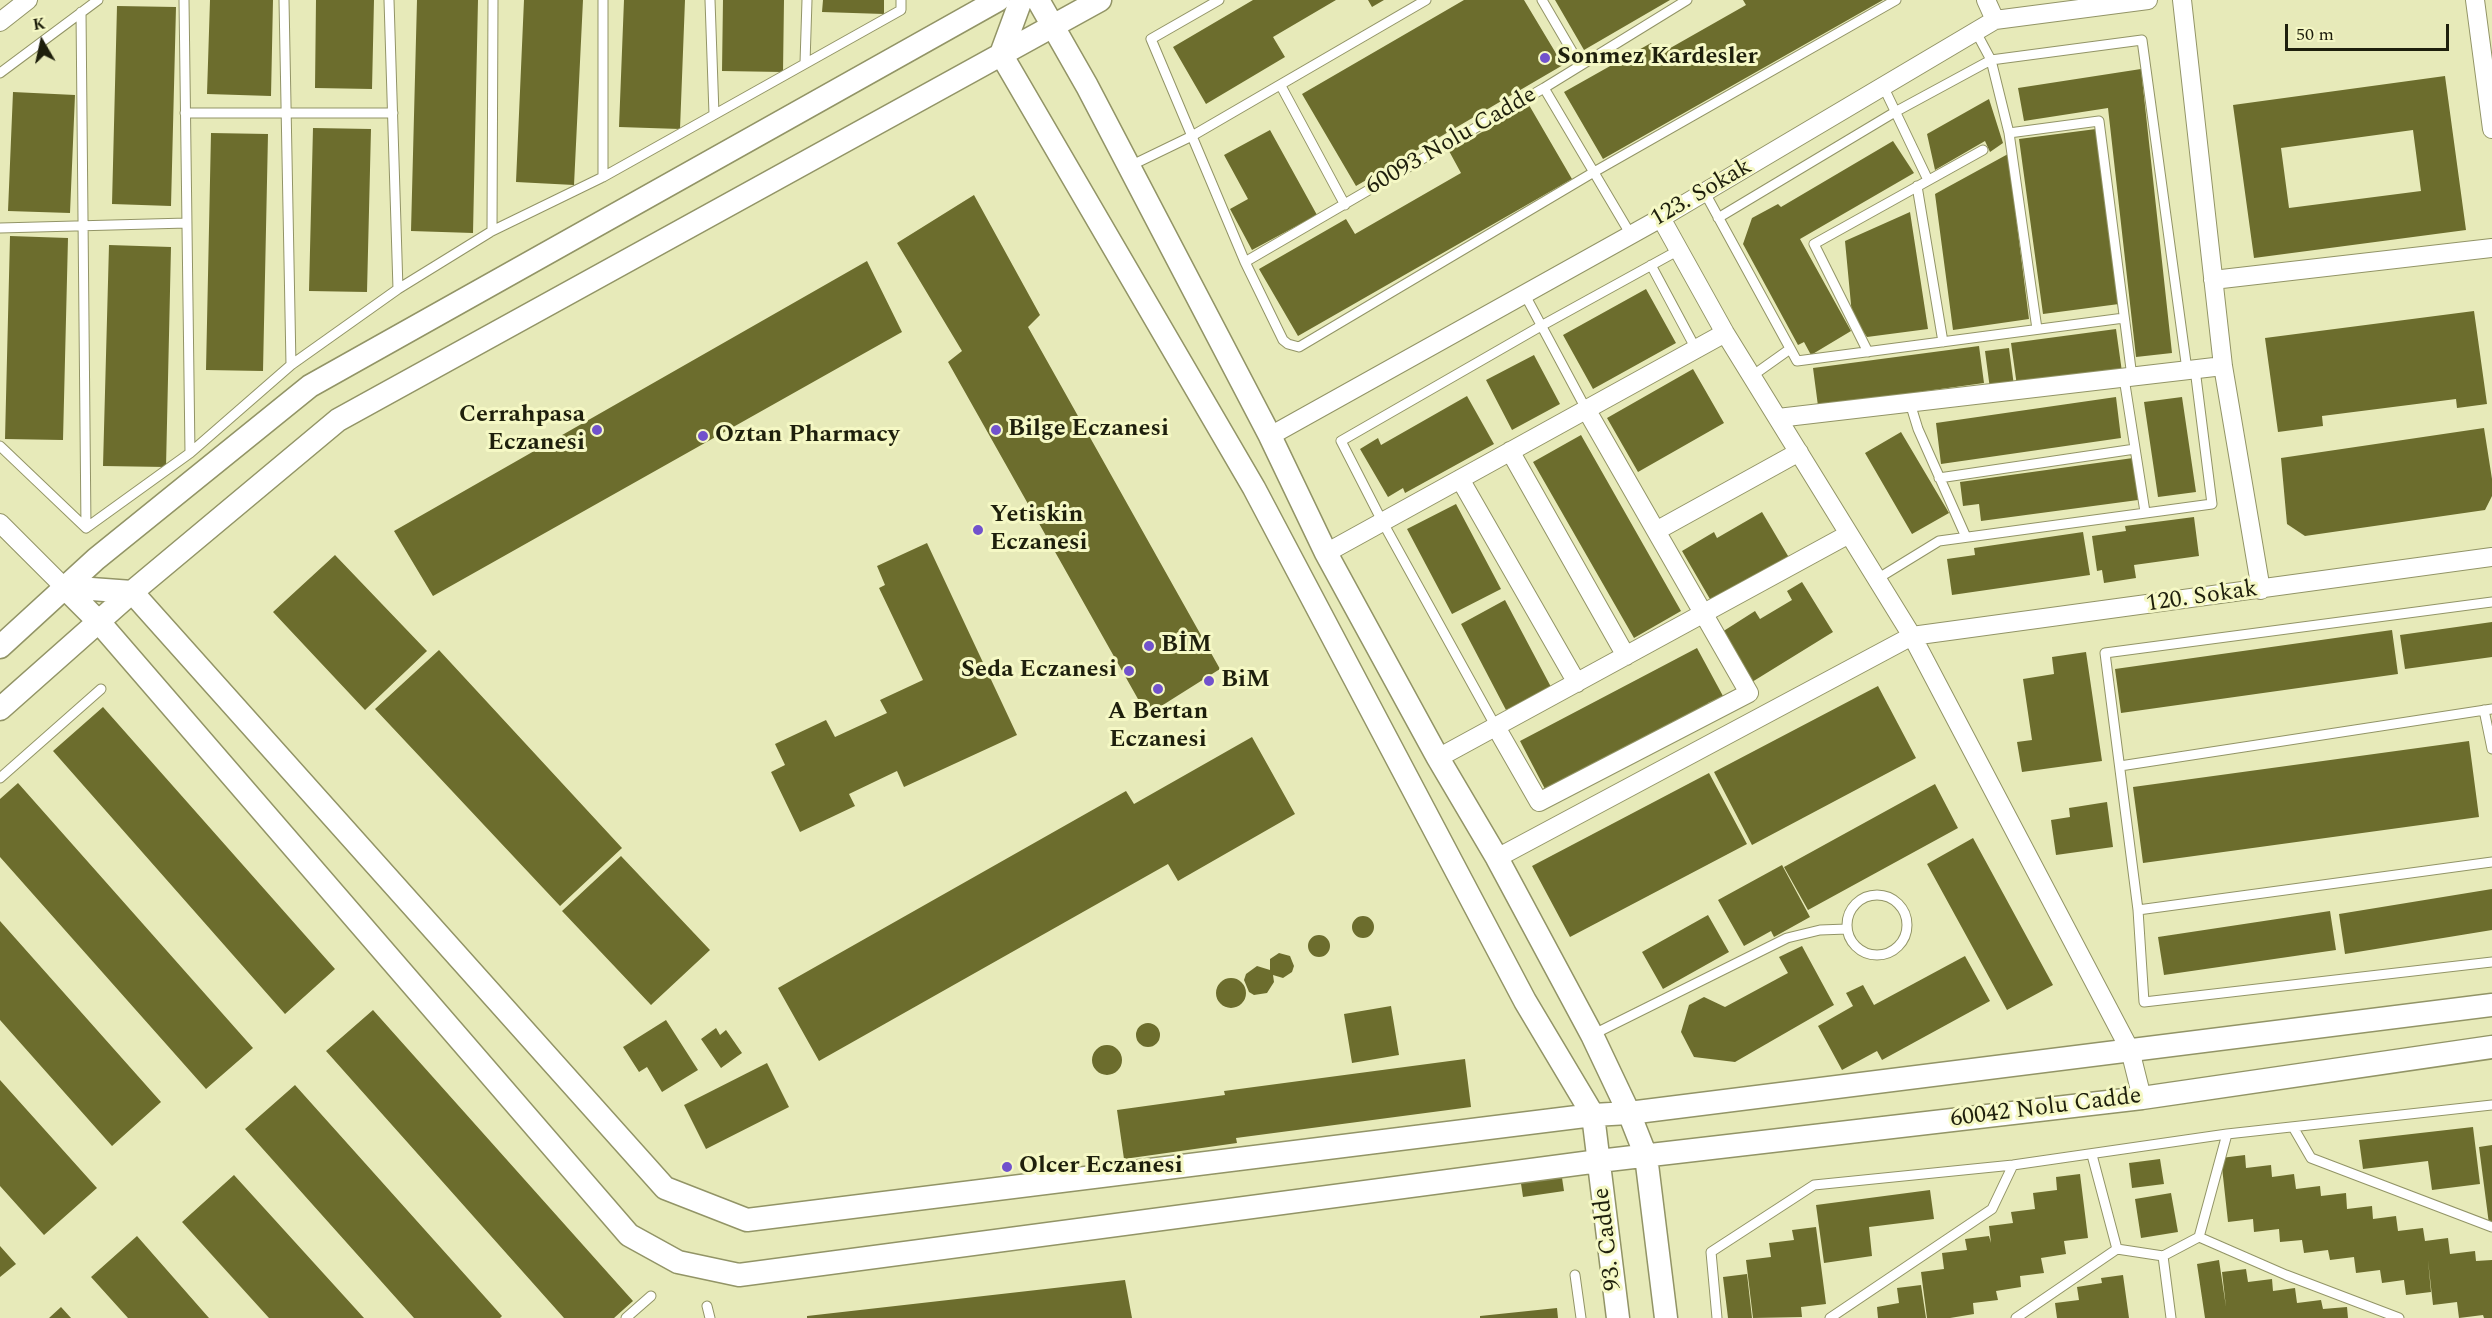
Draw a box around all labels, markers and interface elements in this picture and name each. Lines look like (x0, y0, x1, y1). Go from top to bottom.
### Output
text: K (31, 11, 47, 37)
north arrow (12, 12, 72, 72)
scale bar (2288, 12, 2452, 50)
text: 50 m (2296, 21, 2334, 48)
place label: Sonmez Kardesler (1557, 44, 1758, 72)
marker: Sonmez Kardesler (1538, 51, 1552, 65)
street label: 60093 Nolu Cadde (1362, 81, 1542, 203)
street label: 123. Sokak (1646, 153, 1758, 235)
place label: Cerrahpasa Eczanesi (459, 402, 585, 458)
place label: Bilge Eczanesi (1008, 416, 1169, 444)
place label: Oztan Pharmacy (715, 422, 899, 450)
marker: Cerrahpasa Eczanesi (590, 423, 604, 437)
marker: Bilge Eczanesi (989, 423, 1003, 437)
marker: Oztan Pharmacy (696, 429, 710, 443)
place label: Yetiskin Eczanesi (990, 502, 1087, 558)
marker: Yetiskin Eczanesi (971, 523, 985, 537)
street label: 120. Sokak (2144, 576, 2260, 620)
place label: BİM (1161, 632, 1212, 660)
marker: BİM (1142, 639, 1156, 653)
place label: Seda Eczanesi (961, 657, 1117, 685)
marker: Seda Eczanesi (1122, 664, 1136, 678)
place label: BiM (1221, 667, 1270, 695)
marker: BiM (1202, 674, 1216, 688)
marker: A Bertan Eczanesi (1151, 682, 1165, 696)
place label: A Bertan Eczanesi (1108, 699, 1208, 755)
street label: 60042 Nolu Cadde (1949, 1083, 2143, 1135)
place label: Olcer Eczanesi (1019, 1153, 1183, 1181)
marker: Olcer Eczanesi (1000, 1160, 1014, 1174)
street label: 93. Cadde (1588, 1186, 1630, 1292)

